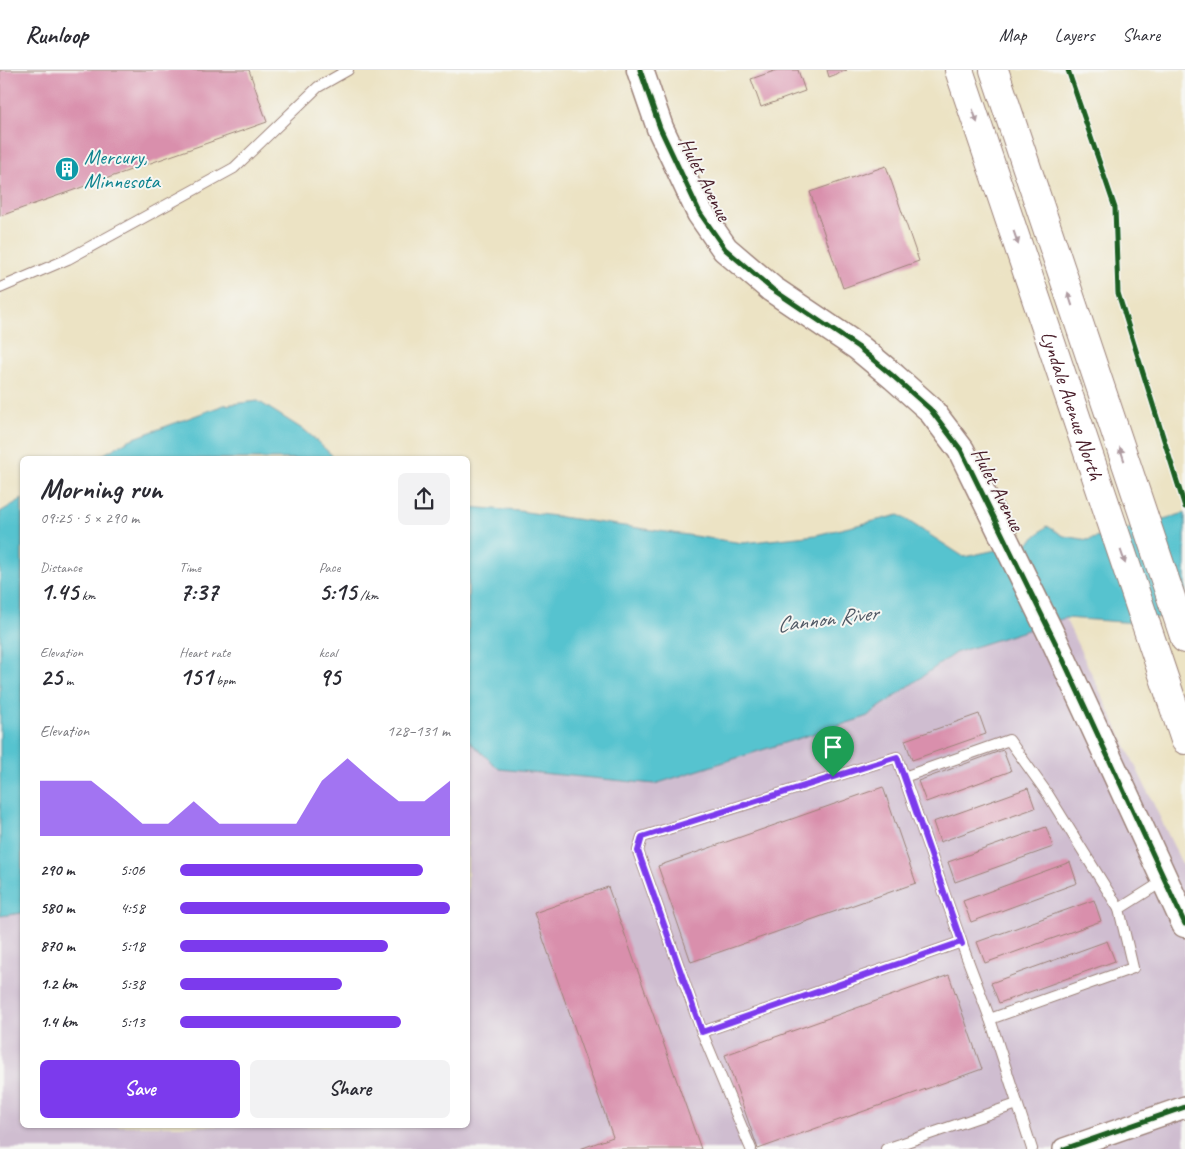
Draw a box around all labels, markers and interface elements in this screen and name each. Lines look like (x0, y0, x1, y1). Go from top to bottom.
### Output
text: Runloop (25, 20, 88, 50)
text: Map (999, 24, 1027, 46)
text: Layers (1055, 24, 1094, 46)
text: Share (1122, 24, 1160, 46)
one-way arrow (971, 109, 979, 124)
street label: Hulet Avenue (673, 133, 738, 226)
place label: Mercury, Minnesota (84, 144, 162, 194)
building icon: Mercury, Minnesota (54, 156, 80, 182)
one-way arrow (1013, 231, 1020, 246)
one-way arrow (1066, 292, 1074, 307)
street label: Lyndale Avenue North (1035, 328, 1109, 484)
street label: Hulet Avenue (966, 443, 1031, 536)
one-way arrow (1117, 446, 1125, 461)
text: Morning run (40, 471, 162, 506)
button: share (398, 473, 450, 525)
text: 09:25 · 5 × 290 m (40, 508, 139, 528)
one-way arrow (1119, 550, 1127, 565)
text: Distance (40, 559, 82, 576)
text: Time (179, 559, 201, 576)
text: Pace (319, 559, 340, 576)
text: 1.45 (40, 576, 78, 608)
text: 7:37 (179, 576, 218, 608)
text: 5:15 (319, 576, 357, 608)
text: km (78, 587, 95, 604)
text: /km (357, 587, 378, 604)
water label: Cannon River (775, 599, 882, 639)
text: Elevation (40, 644, 83, 661)
text: Heart rate (179, 644, 230, 661)
text: kcal (319, 644, 337, 661)
text: 25 (40, 661, 62, 693)
text: 151 (179, 661, 213, 693)
text: 95 (319, 661, 340, 693)
text: m (62, 672, 73, 689)
text: bpm (213, 672, 235, 689)
text: Elevation (40, 721, 89, 741)
text: 128–131 m (387, 721, 450, 741)
pin (812, 726, 854, 777)
icon: arrive (819, 733, 847, 761)
text: 290 m (40, 860, 74, 880)
text: 5:06 (120, 860, 145, 880)
text: 580 m (40, 898, 74, 918)
text: 4:58 (120, 898, 145, 918)
text: 870 m (40, 936, 75, 956)
text: 5:18 (120, 936, 145, 956)
text: 1.2 km (40, 974, 77, 994)
text: 5:38 (120, 974, 145, 994)
text: 1.4 km (40, 1012, 77, 1032)
text: 5:13 (120, 1012, 145, 1032)
button: Save (40, 1060, 240, 1118)
button: Share (250, 1060, 450, 1118)

